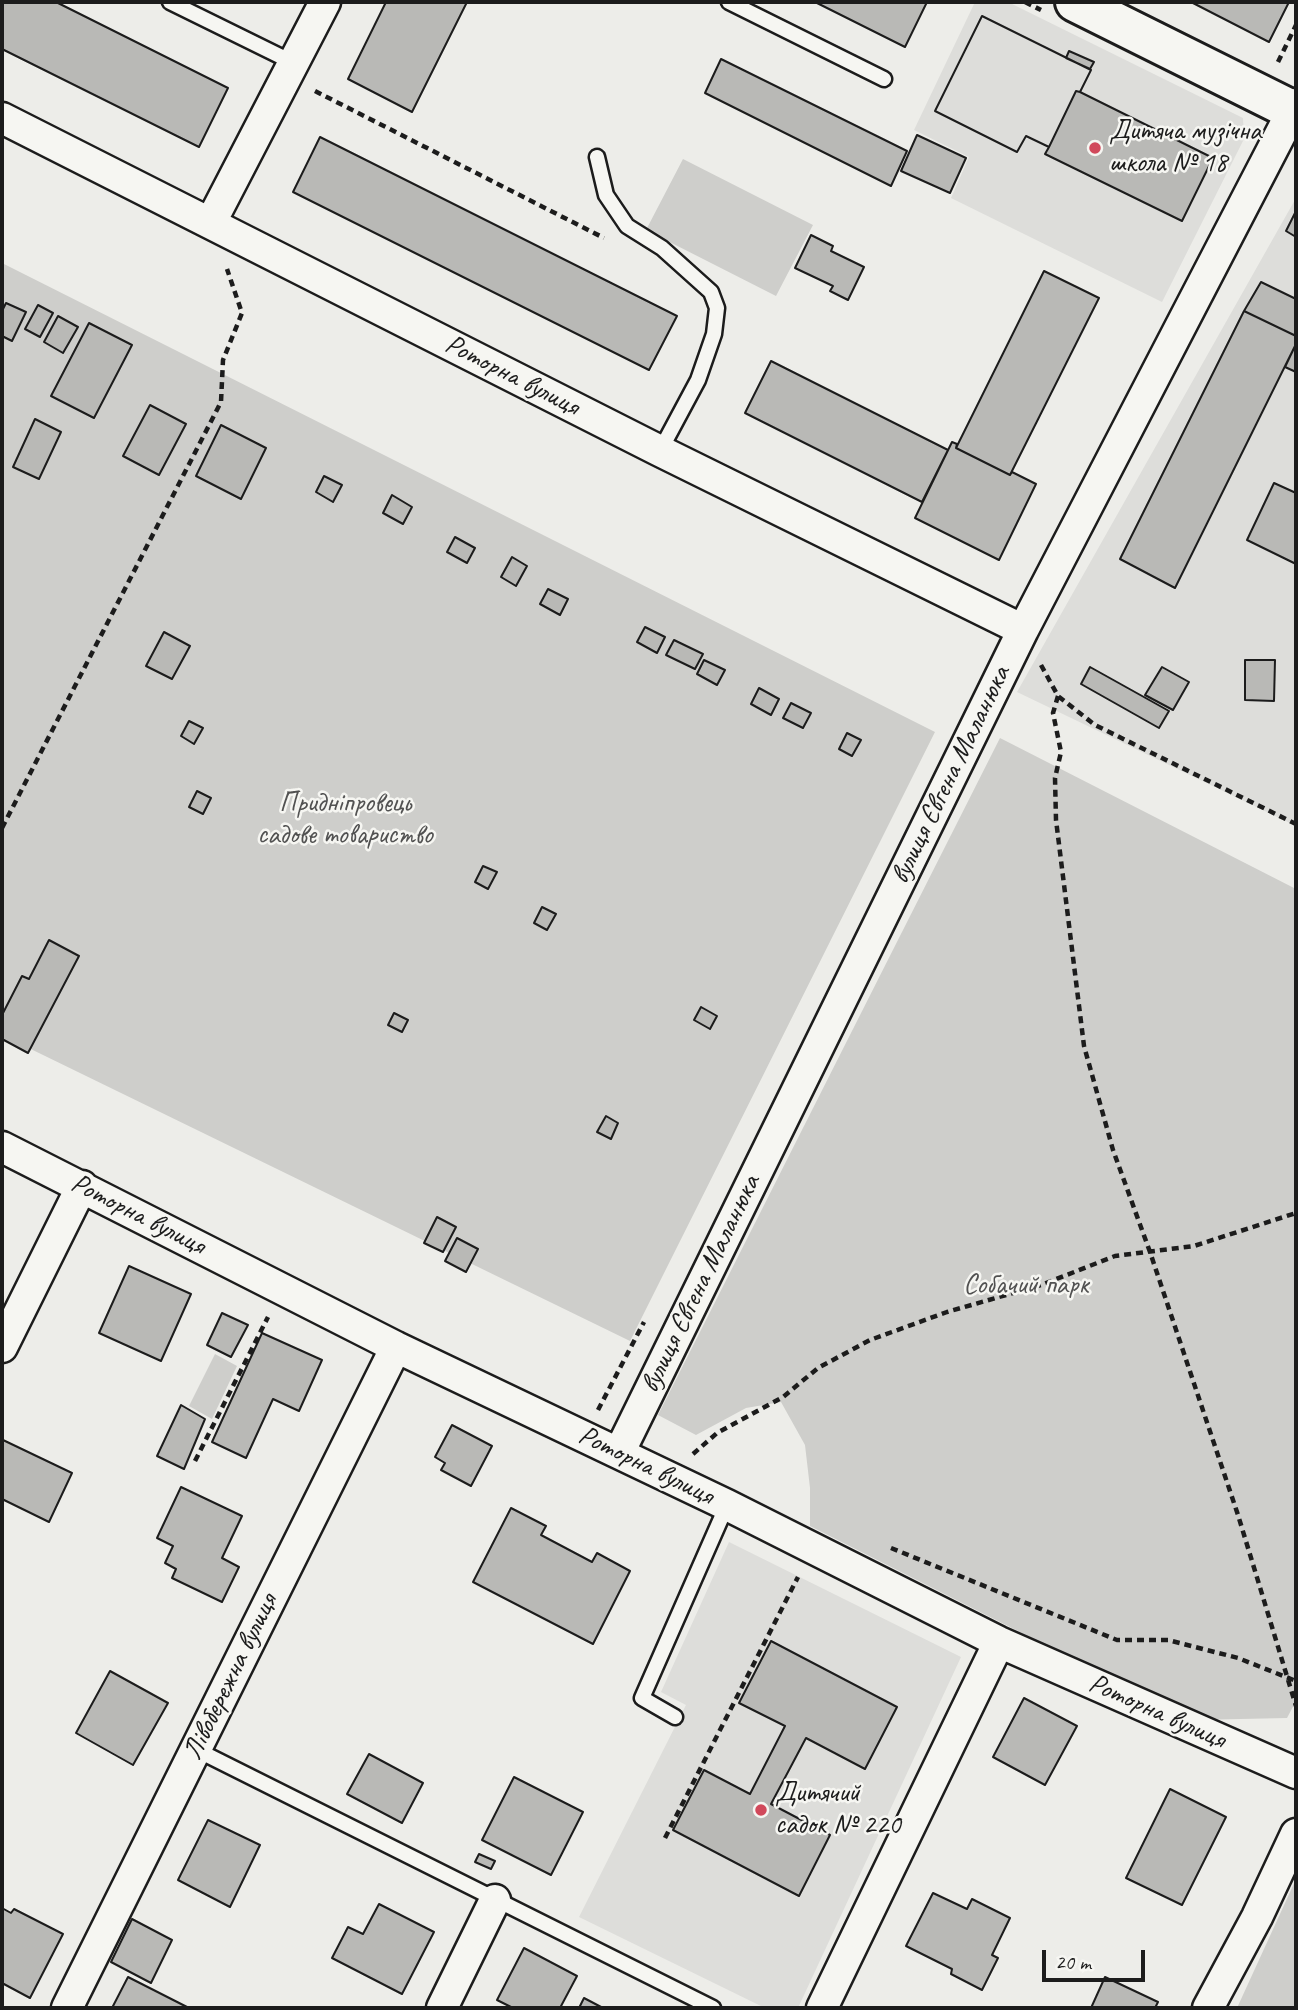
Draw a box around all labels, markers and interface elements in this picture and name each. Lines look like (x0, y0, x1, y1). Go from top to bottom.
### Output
place label: Дитяча музічна школа № 18 (1109, 115, 1261, 181)
marker: Дитяча музічна школа № 18 (1087, 140, 1103, 156)
street label: Роторна вулиця (439, 328, 585, 424)
street label: вулиця Євгена Маланюка (884, 661, 1018, 889)
park label: Придніпровець садове товариство (257, 787, 433, 853)
street label: Роторна вулиця (65, 1167, 211, 1263)
street label: вулиця Євгена Маланюка (634, 1170, 768, 1398)
park label: Собачий парк (963, 1269, 1089, 1303)
street label: Роторна вулиця (573, 1419, 719, 1513)
street label: Лівобережна вулиця (176, 1588, 286, 1766)
street label: Роторна вулиця (1083, 1667, 1231, 1757)
place label: Дитячий садок № 220 (775, 1777, 901, 1843)
marker: Дитячий садок № 220 (753, 1802, 769, 1818)
scale bar (1046, 1937, 1149, 1981)
text: 20 m (1055, 1949, 1091, 1975)

